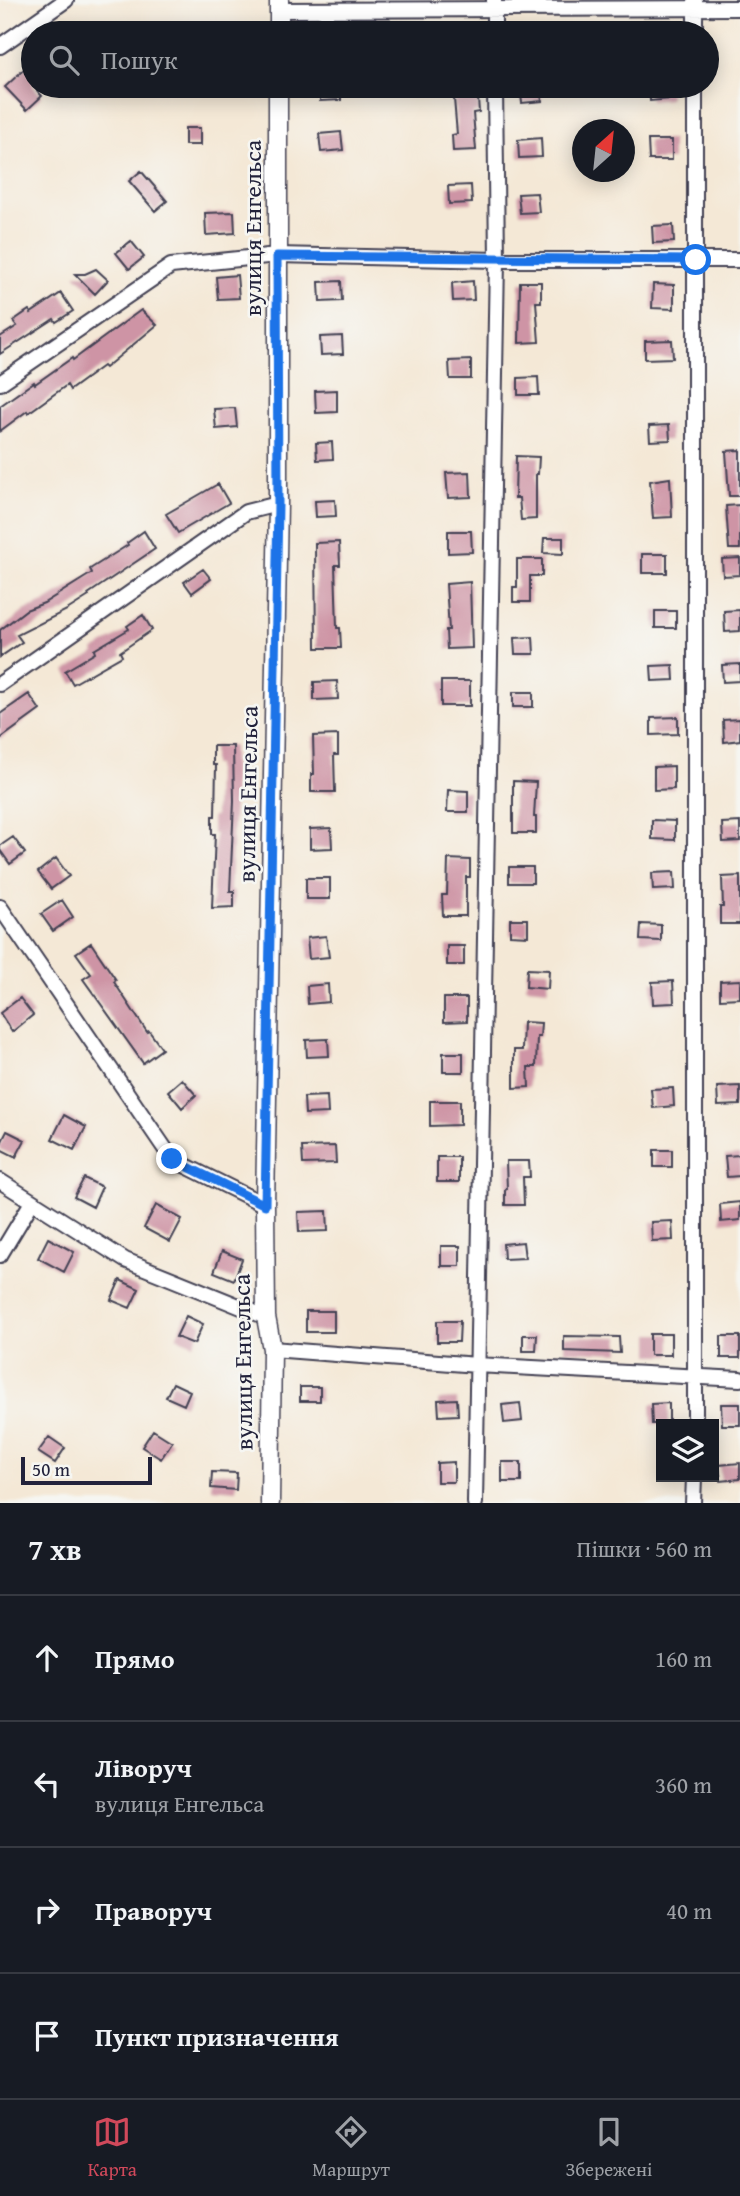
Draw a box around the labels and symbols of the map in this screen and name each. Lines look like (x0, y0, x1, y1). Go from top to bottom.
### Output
north arrow (572, 119, 635, 182)
street label: вулиця Енгельса (235, 139, 270, 316)
route start (680, 244, 711, 275)
street label: вулиця Енгельса (228, 705, 267, 883)
route end (156, 1143, 187, 1174)
street label: вулиця Енгельса (223, 1273, 262, 1451)
scale bar (21, 1454, 152, 1486)

